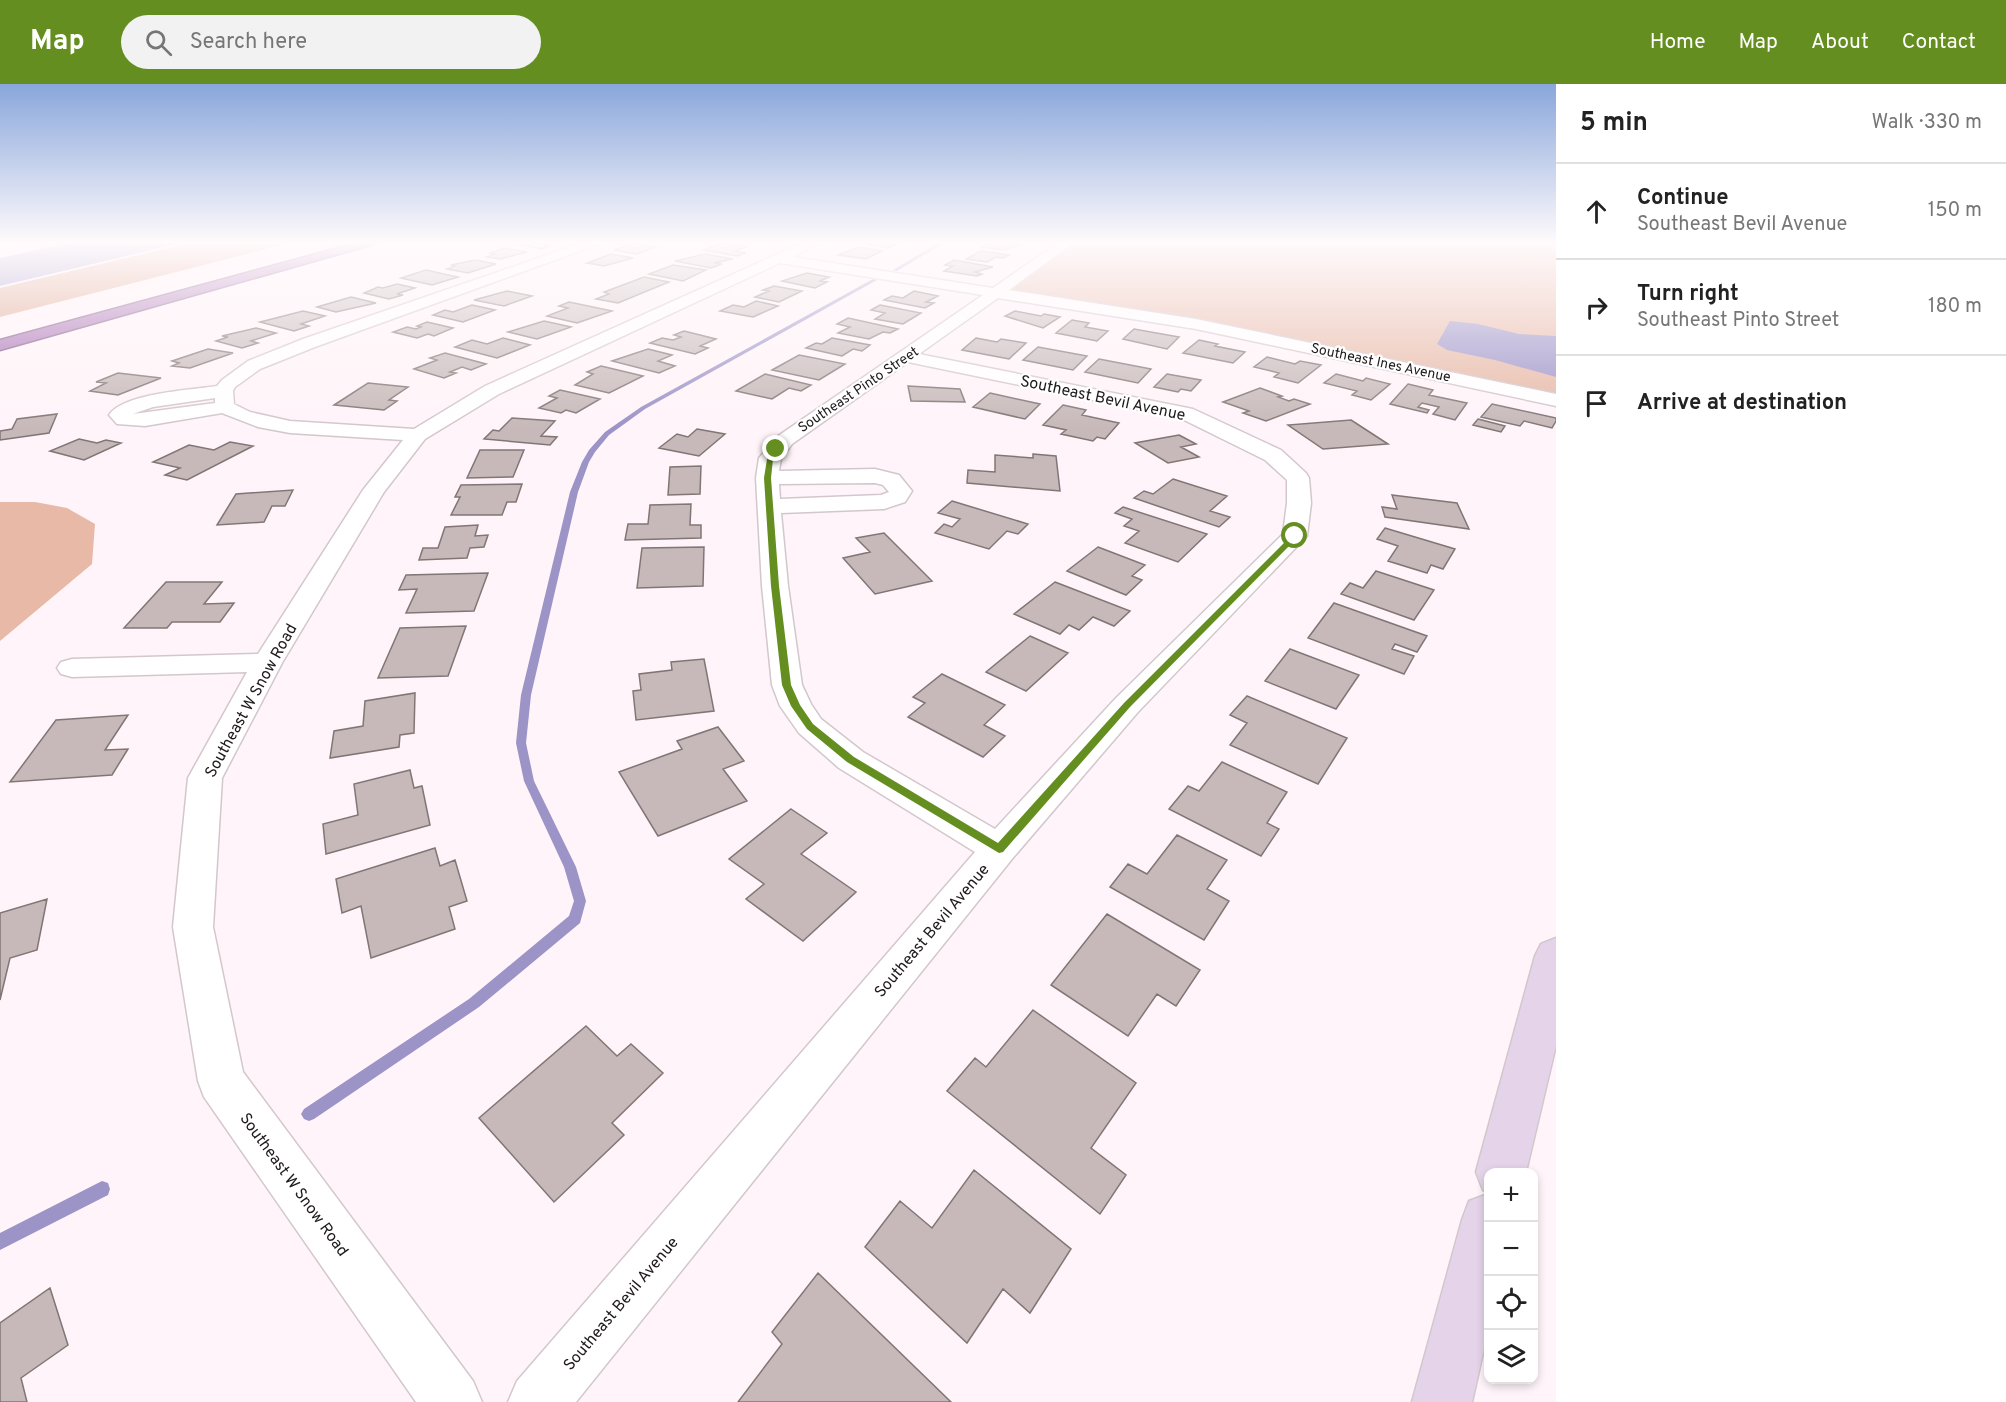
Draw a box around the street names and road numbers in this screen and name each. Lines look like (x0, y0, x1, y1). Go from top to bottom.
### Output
street label: Southeast Ines Avenue (1309, 340, 1452, 387)
street label: Southeast Pinto Street (795, 344, 922, 437)
street label: Southeast Bevil Avenue (1018, 372, 1187, 426)
street label: Southeast W Snow Road (201, 621, 302, 781)
street label: Southeast Bevil Avenue (871, 860, 994, 1002)
street label: Southeast W Snow Road (235, 1109, 352, 1261)
street label: Southeast Bevil Avenue (560, 1233, 683, 1375)

